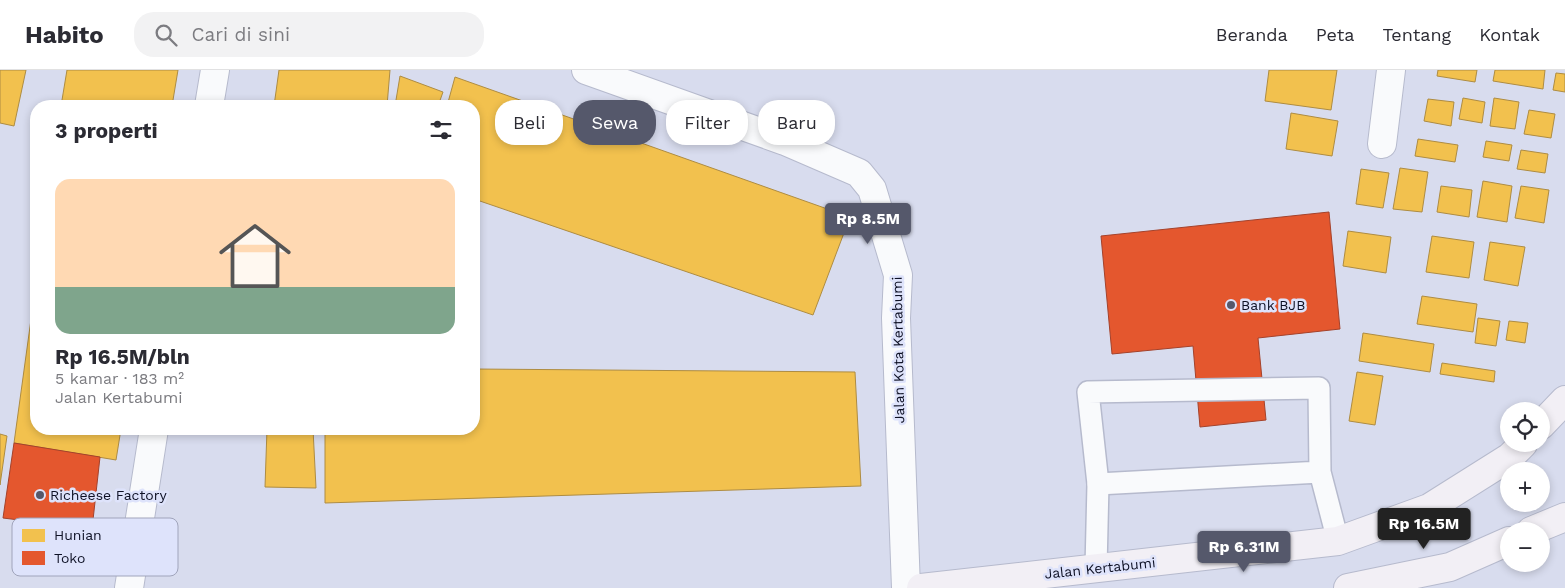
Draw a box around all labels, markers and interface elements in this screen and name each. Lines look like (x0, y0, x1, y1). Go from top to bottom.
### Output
search box (134, 12, 484, 57)
text: Habito (25, 21, 104, 49)
icon: search (152, 21, 180, 49)
text: Cari di sini (192, 23, 290, 46)
text: Beranda (1216, 24, 1288, 45)
text: Peta (1316, 24, 1354, 45)
text: Tentang (1382, 24, 1451, 45)
text: Kontak (1479, 24, 1540, 45)
chip: Beli (495, 100, 563, 145)
chip: Sewa (573, 100, 656, 145)
chip: Filter (666, 100, 748, 145)
chip: Baru (758, 100, 835, 145)
icon: filters (427, 116, 455, 144)
text: 3 properti (55, 118, 158, 143)
pin: Rp 8.5M (822, 202, 914, 245)
text: Rp 8.5M (836, 209, 900, 228)
icon: home (210, 211, 300, 301)
street label: Jalan Kota Kertabumi (889, 277, 907, 423)
place label: Bank BJB (1241, 297, 1305, 313)
marker: Bank BJB (1225, 299, 1237, 311)
text: Rp 16.5M/bln (55, 344, 190, 369)
text: 5 kamar · 183 m² (55, 369, 184, 388)
text: Jalan Kertabumi (55, 388, 182, 407)
map controls (1500, 402, 1550, 572)
button: locate (1500, 402, 1550, 452)
button: + (1500, 462, 1550, 512)
place label: Richeese Factory (50, 487, 167, 503)
marker: Richeese Factory (34, 489, 46, 501)
pin: Rp 16.5M (1372, 508, 1476, 550)
text: Rp 16.5M (1389, 514, 1459, 533)
legend (12, 518, 178, 576)
button: − (1500, 522, 1550, 572)
text: Hunian (54, 527, 102, 543)
pin: Rp 6.31M (1192, 530, 1296, 573)
text: Rp 6.31M (1208, 537, 1280, 556)
text: Toko (54, 550, 85, 566)
street label: Jalan Kertabumi (1044, 554, 1156, 582)

